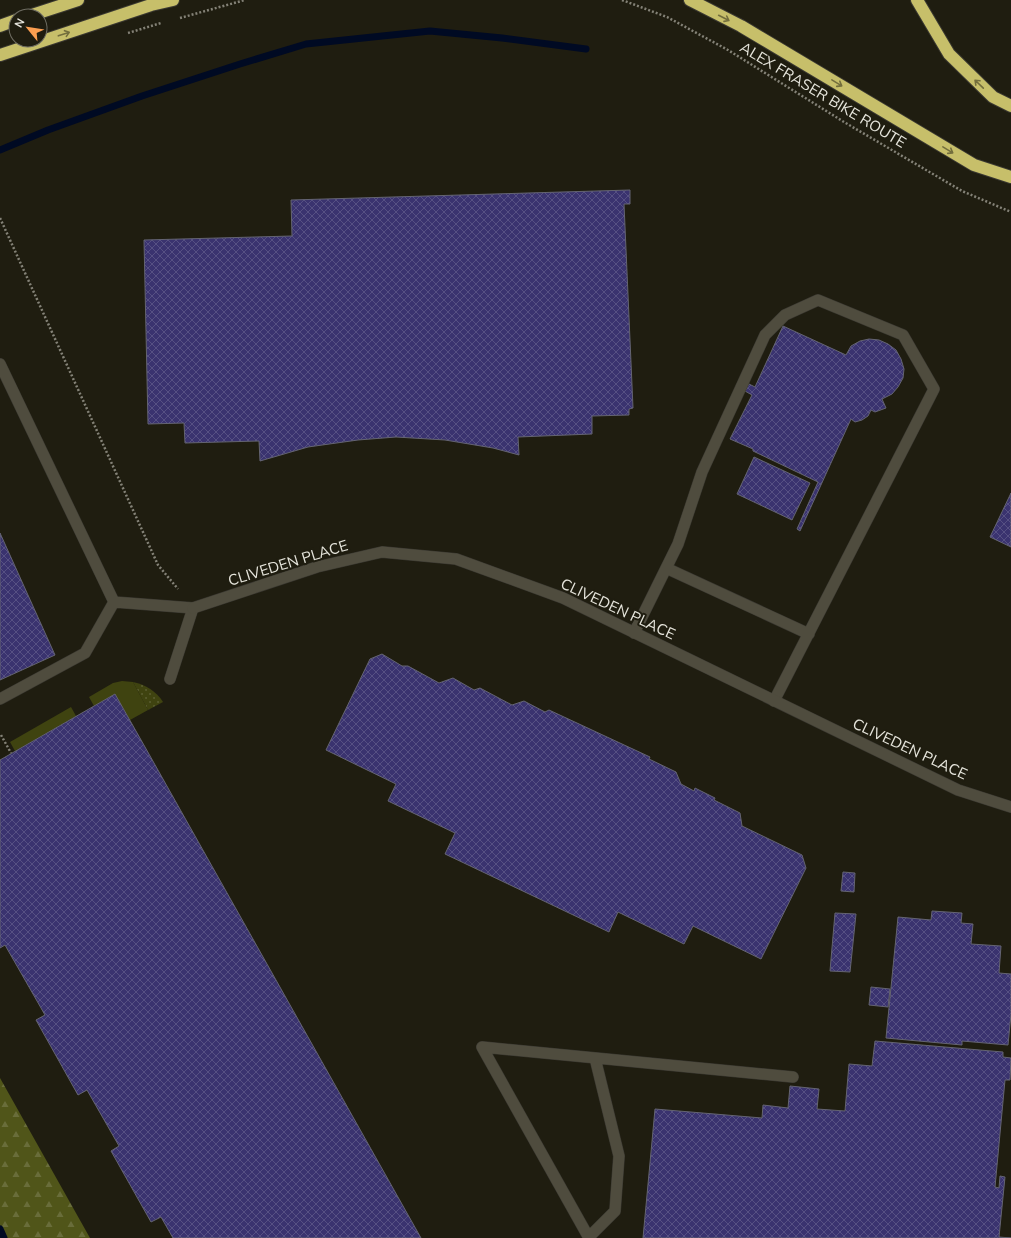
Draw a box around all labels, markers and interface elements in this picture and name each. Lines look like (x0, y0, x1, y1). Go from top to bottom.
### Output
north arrow (8, 8, 48, 48)
one-way arrow (718, 15, 730, 22)
text: N (11, 16, 27, 30)
one-way arrow (57, 30, 70, 37)
street label: ALEX FRASER BIKE ROUTE (737, 37, 910, 152)
one-way arrow (974, 79, 984, 89)
one-way arrow (831, 80, 843, 88)
one-way arrow (942, 146, 954, 154)
street label: CLIVEDEN PLACE (226, 535, 350, 590)
street label: CLIVEDEN PLACE (558, 574, 679, 644)
street label: CLIVEDEN PLACE (850, 714, 971, 784)

